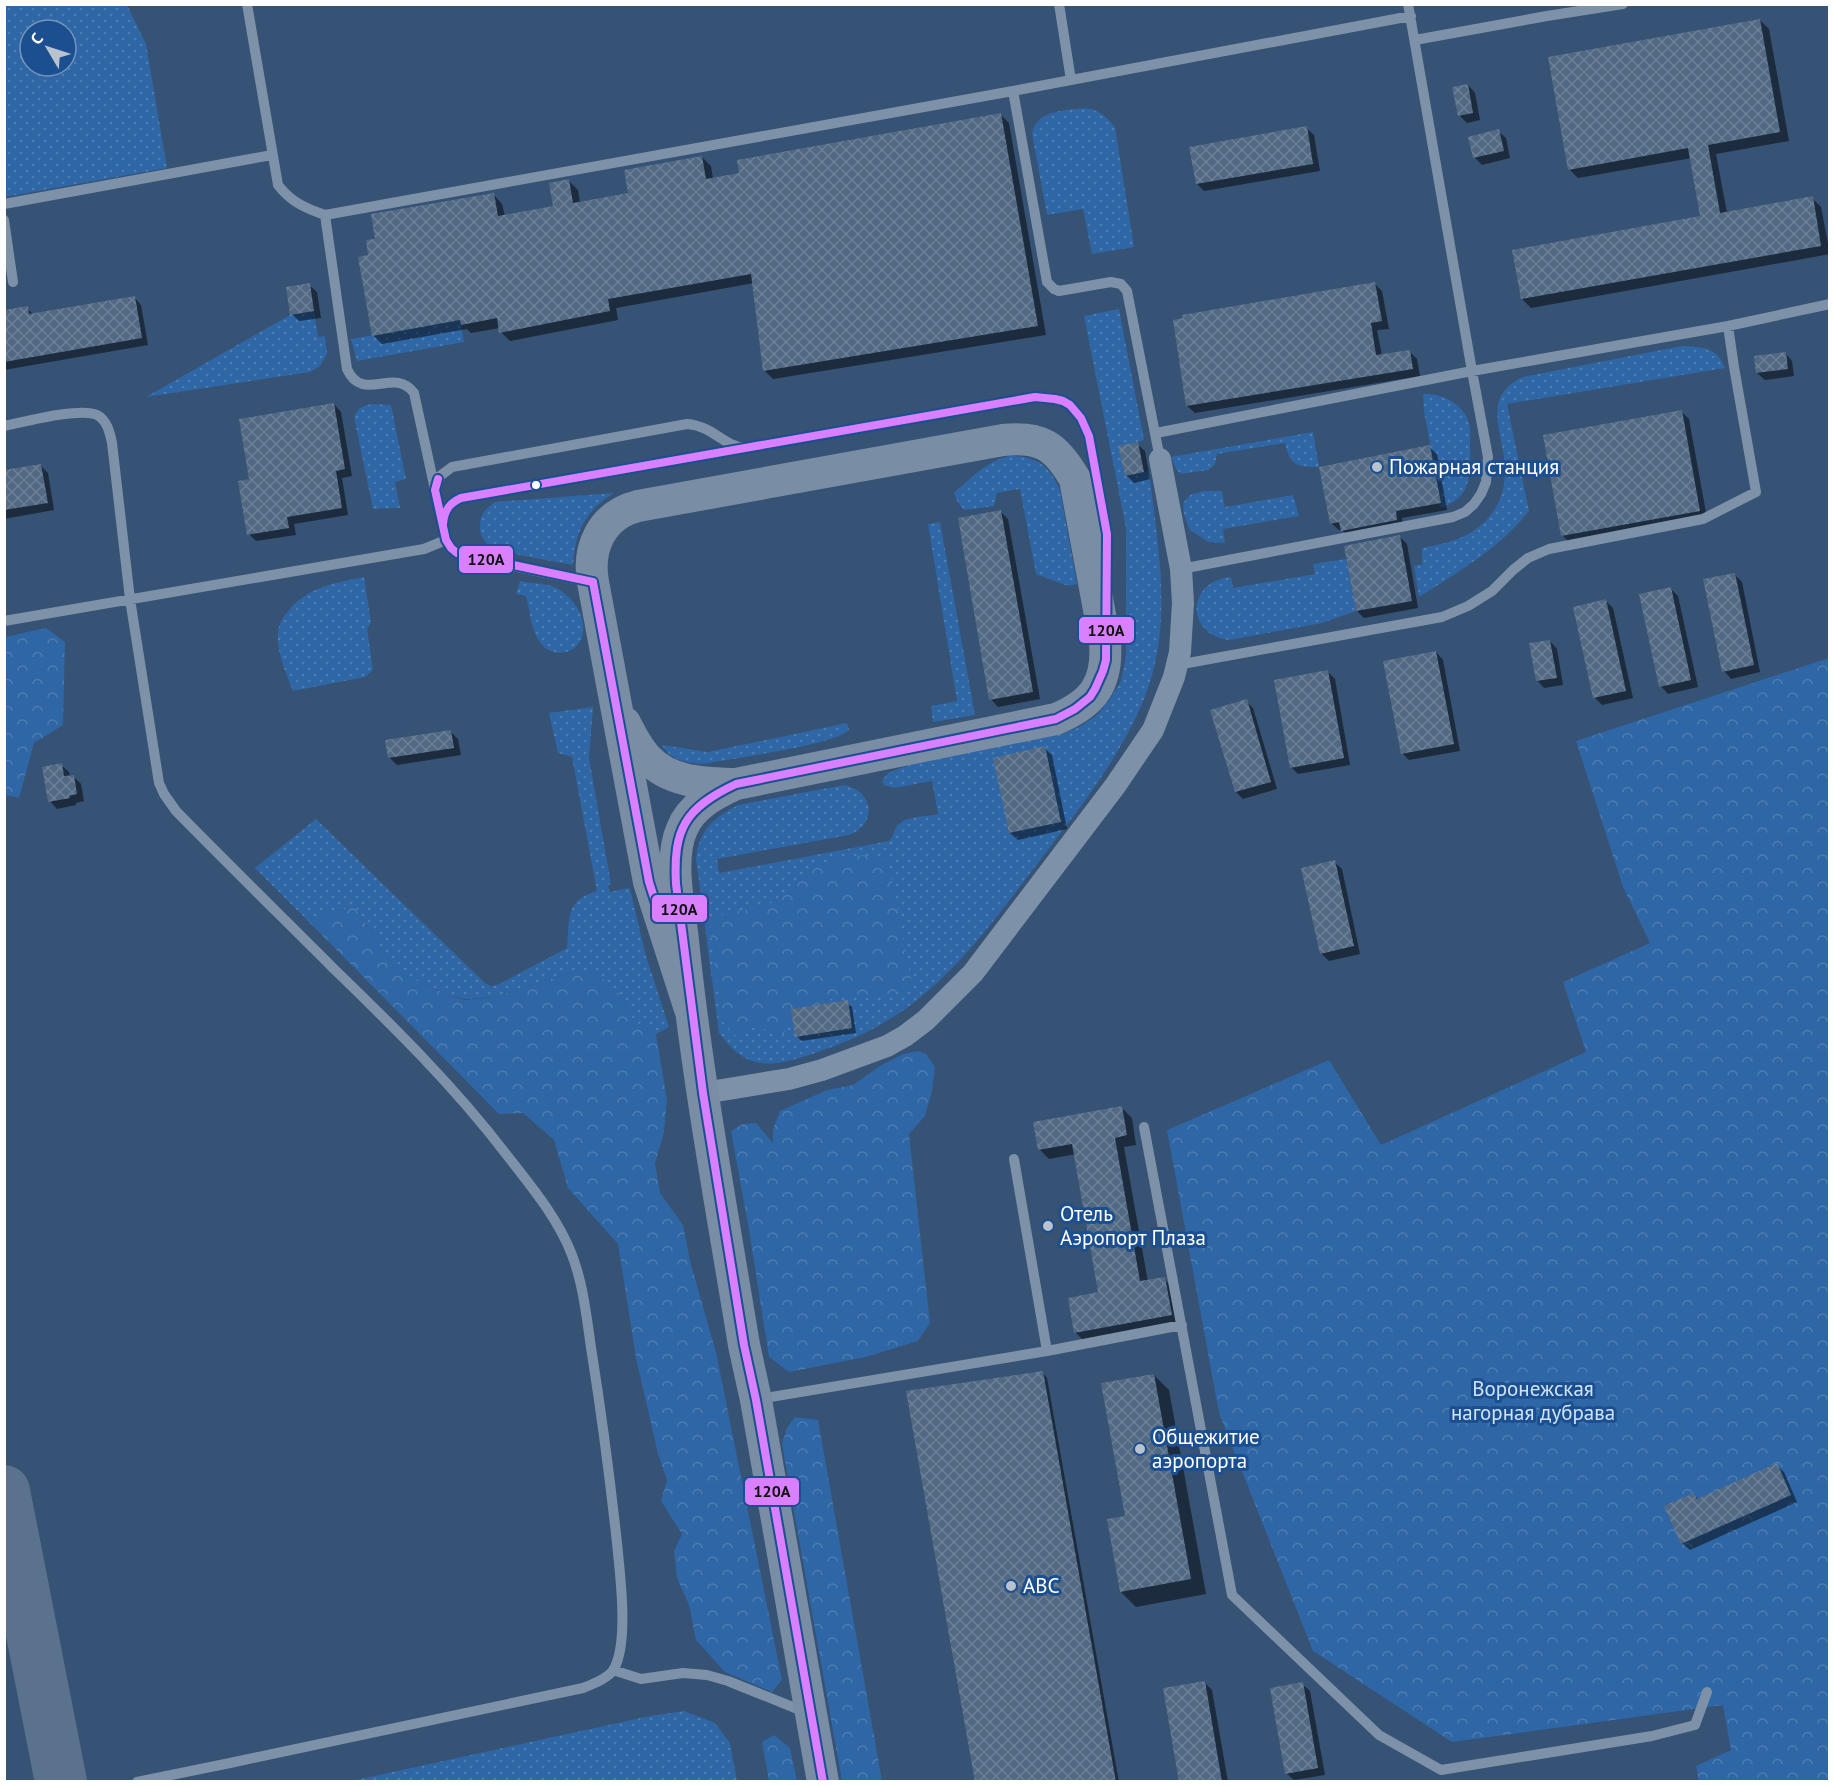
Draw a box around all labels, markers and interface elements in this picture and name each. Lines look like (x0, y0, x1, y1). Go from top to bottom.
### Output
north arrow (18, 18, 78, 78)
text: С (26, 29, 47, 48)
place label: Пожарная станция (1389, 453, 1559, 480)
marker: Пожарная станция (1370, 460, 1384, 474)
unlabelled marker (530, 479, 542, 491)
line badge: 120А (458, 545, 514, 574)
text: 120А (468, 549, 505, 569)
line badge: 120А (1078, 616, 1135, 644)
text: 120А (1088, 620, 1125, 640)
line badge: 120А (651, 894, 708, 923)
text: 120А (661, 899, 698, 919)
place label: Отель Аэропорт Плаза (1060, 1200, 1206, 1251)
marker: Отель Аэропорт Плаза (1041, 1219, 1055, 1233)
park label: Воронежская нагорная дубрава (1451, 1375, 1615, 1426)
place label: Общежитие аэропорта (1152, 1423, 1260, 1474)
marker: Общежитие аэропорта (1133, 1442, 1147, 1456)
line badge: 120А (744, 1477, 800, 1506)
text: 120А (754, 1481, 791, 1501)
place label: ABC (1023, 1572, 1060, 1599)
marker: ABC (1004, 1579, 1018, 1593)

